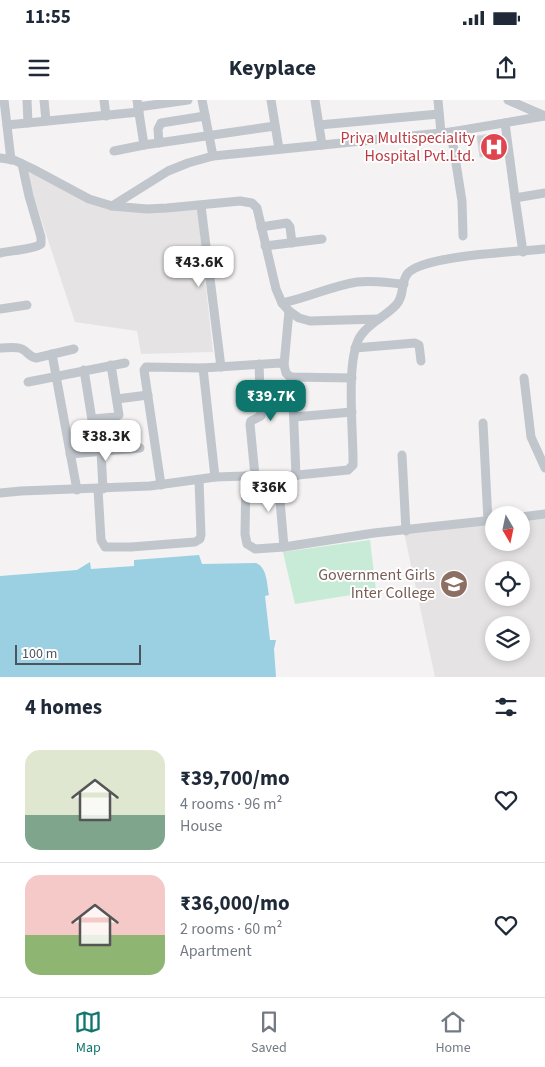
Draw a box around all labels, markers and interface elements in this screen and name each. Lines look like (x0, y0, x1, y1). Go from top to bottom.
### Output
text: 11:55 (25, 4, 71, 31)
text: Keyplace (229, 52, 316, 84)
icon: menu (25, 54, 53, 82)
icon: share (492, 54, 520, 82)
place label: Priya Multispeciality Hospital Pvt.Ltd. (341, 127, 476, 167)
hospital icon: Priya Multispeciality Hospital Pvt.Ltd. (479, 132, 509, 162)
pin: ₹43.6K (158, 246, 240, 288)
text: ₹43.6K (175, 251, 223, 273)
pin: ₹39.7K (230, 380, 312, 422)
text: ₹39.7K (247, 385, 295, 407)
pin: ₹38.3K (65, 420, 147, 462)
text: ₹38.3K (82, 425, 130, 447)
pin: ₹36K (239, 470, 299, 513)
text: ₹36K (251, 476, 287, 498)
north arrow (485, 506, 530, 551)
map controls (485, 506, 530, 661)
button: locate (485, 561, 530, 606)
place label: Government Girls Inter College (318, 564, 435, 604)
school or university icon: Government Girls Inter College (439, 569, 469, 599)
button: layers (485, 616, 530, 661)
scale bar (15, 642, 141, 665)
text: 100 m (22, 644, 57, 664)
text: 4 homes (25, 692, 102, 722)
icon: filters (492, 693, 520, 721)
text: ₹39,700/mo (180, 763, 290, 793)
icon: home (65, 770, 125, 830)
icon: heart (492, 786, 520, 814)
text: 4 rooms · 96 m² (180, 793, 282, 815)
text: House (180, 815, 222, 837)
text: ₹36,000/mo (180, 888, 290, 918)
icon: home (65, 895, 125, 955)
icon: heart (492, 911, 520, 939)
text: 2 rooms · 60 m² (180, 918, 282, 940)
text: Apartment (180, 940, 252, 962)
tab: Map (74, 1008, 102, 1058)
tab: Saved (251, 1008, 287, 1058)
tab: Home (435, 1008, 471, 1058)

